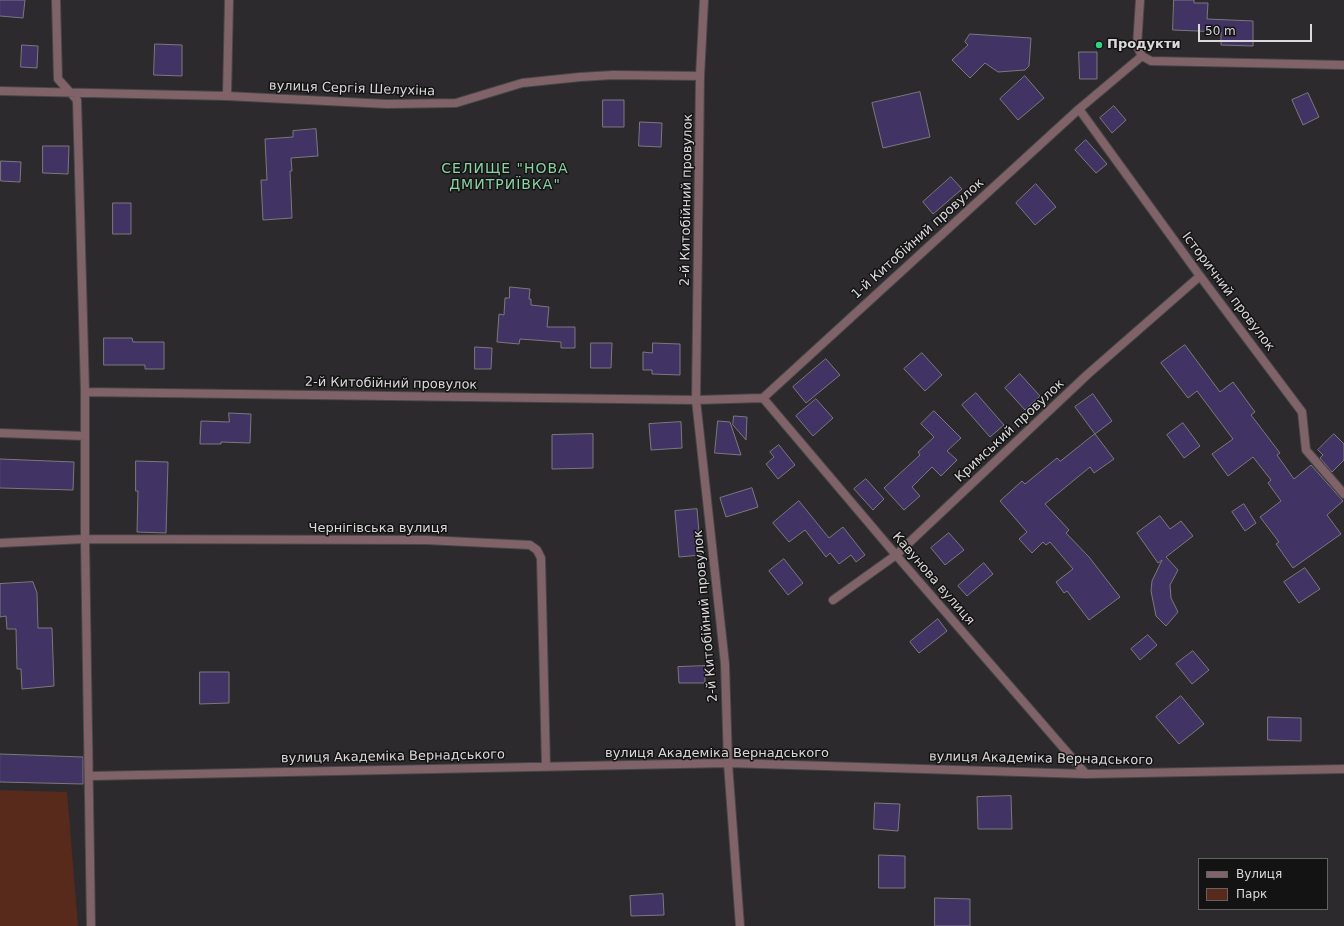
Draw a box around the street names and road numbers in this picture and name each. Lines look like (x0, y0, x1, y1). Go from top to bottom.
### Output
street label: вулиця Сергія Шелухіна (269, 78, 435, 100)
street label: 2-й Китобійний провулок (678, 114, 696, 286)
street label: 1-й Китобійний провулок (849, 175, 987, 303)
street label: Історичний провулок (1178, 230, 1278, 354)
street label: 2-й Китобійний провулок (305, 375, 477, 393)
street label: Кримський провулок (952, 376, 1068, 486)
street label: Чернігівська вулиця (309, 521, 447, 537)
street label: 2-й Китобійний провулок (691, 529, 721, 703)
street label: Кавунова вулиця (889, 530, 977, 628)
street label: вулиця Академіка Вернадського (605, 746, 829, 762)
street label: вулиця Академіка Вернадського (281, 747, 505, 767)
street label: вулиця Академіка Вернадського (929, 749, 1153, 769)

